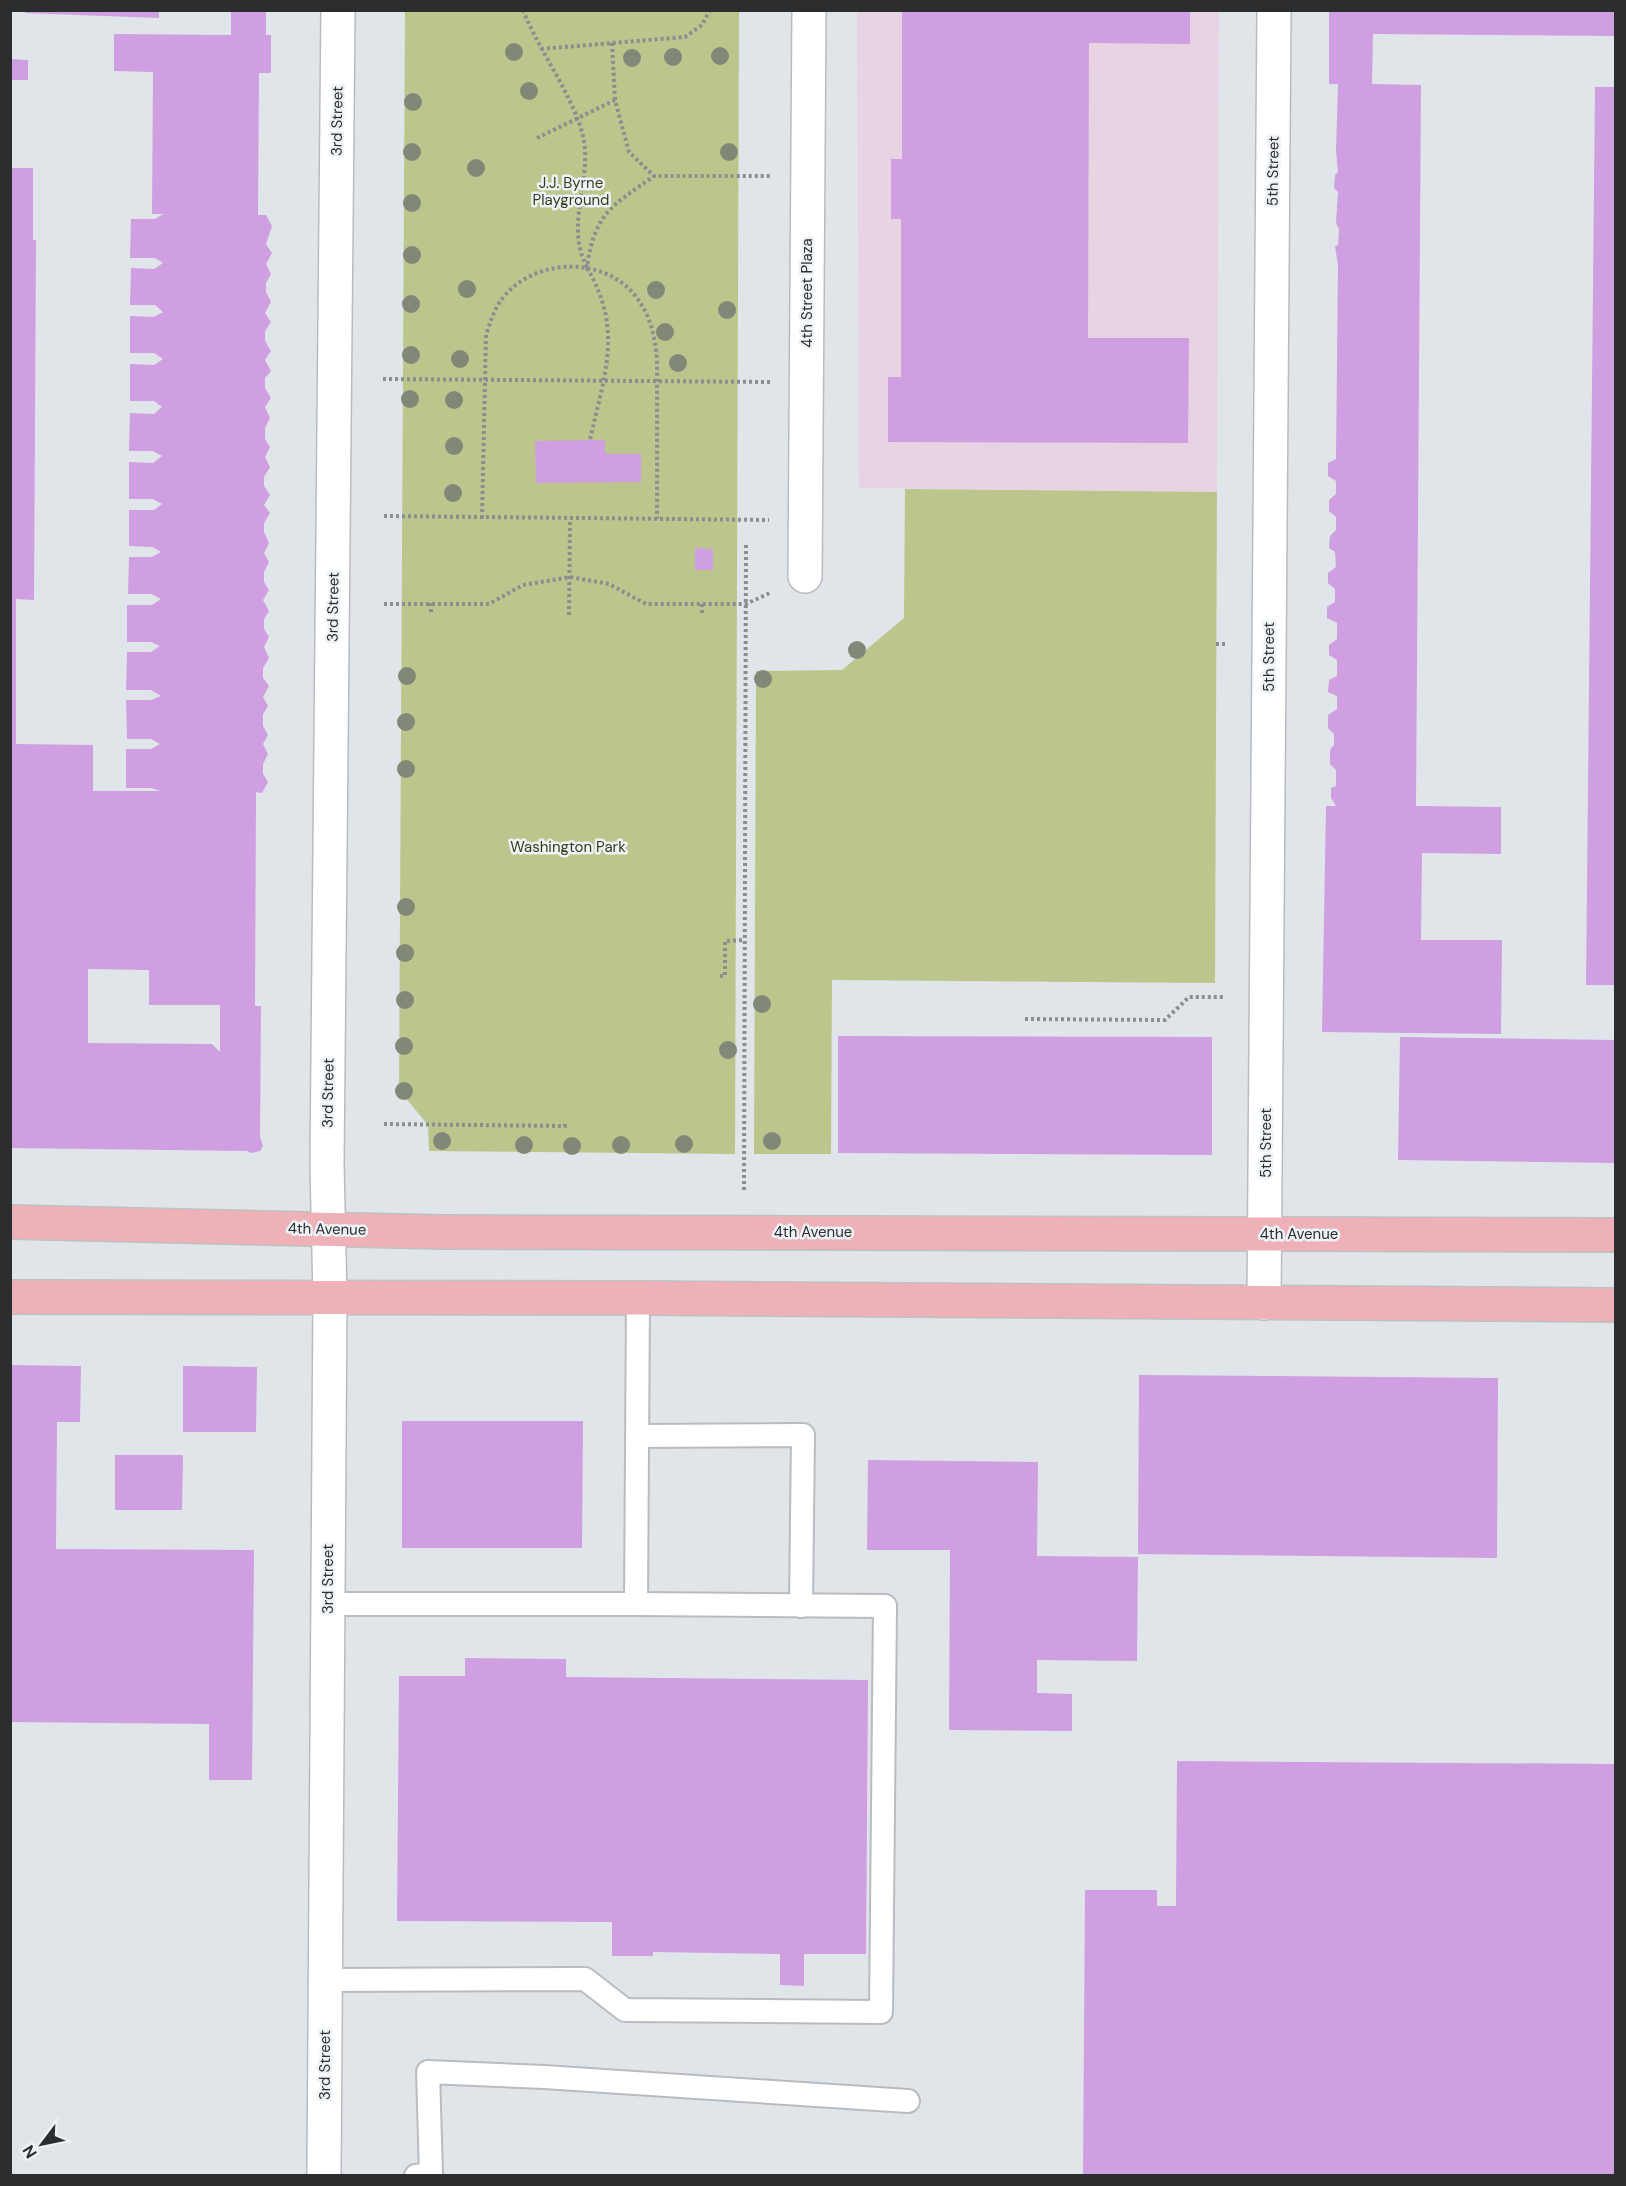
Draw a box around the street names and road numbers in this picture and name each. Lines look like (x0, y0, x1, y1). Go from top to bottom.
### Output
street label: 3rd Street (326, 86, 348, 156)
street label: 5th Street (1262, 136, 1284, 206)
street label: 4th Street Plaza (797, 238, 817, 348)
street label: 3rd Street (322, 572, 344, 642)
street label: 5th Street (1259, 622, 1279, 692)
street label: 3rd Street (317, 1058, 339, 1128)
street label: 5th Street (1256, 1108, 1276, 1178)
street label: 4th Avenue (288, 1218, 366, 1240)
street label: 4th Avenue (774, 1222, 852, 1242)
street label: 4th Avenue (1260, 1224, 1338, 1244)
street label: 3rd Street (318, 1544, 338, 1614)
street label: 3rd Street (315, 2030, 335, 2100)

